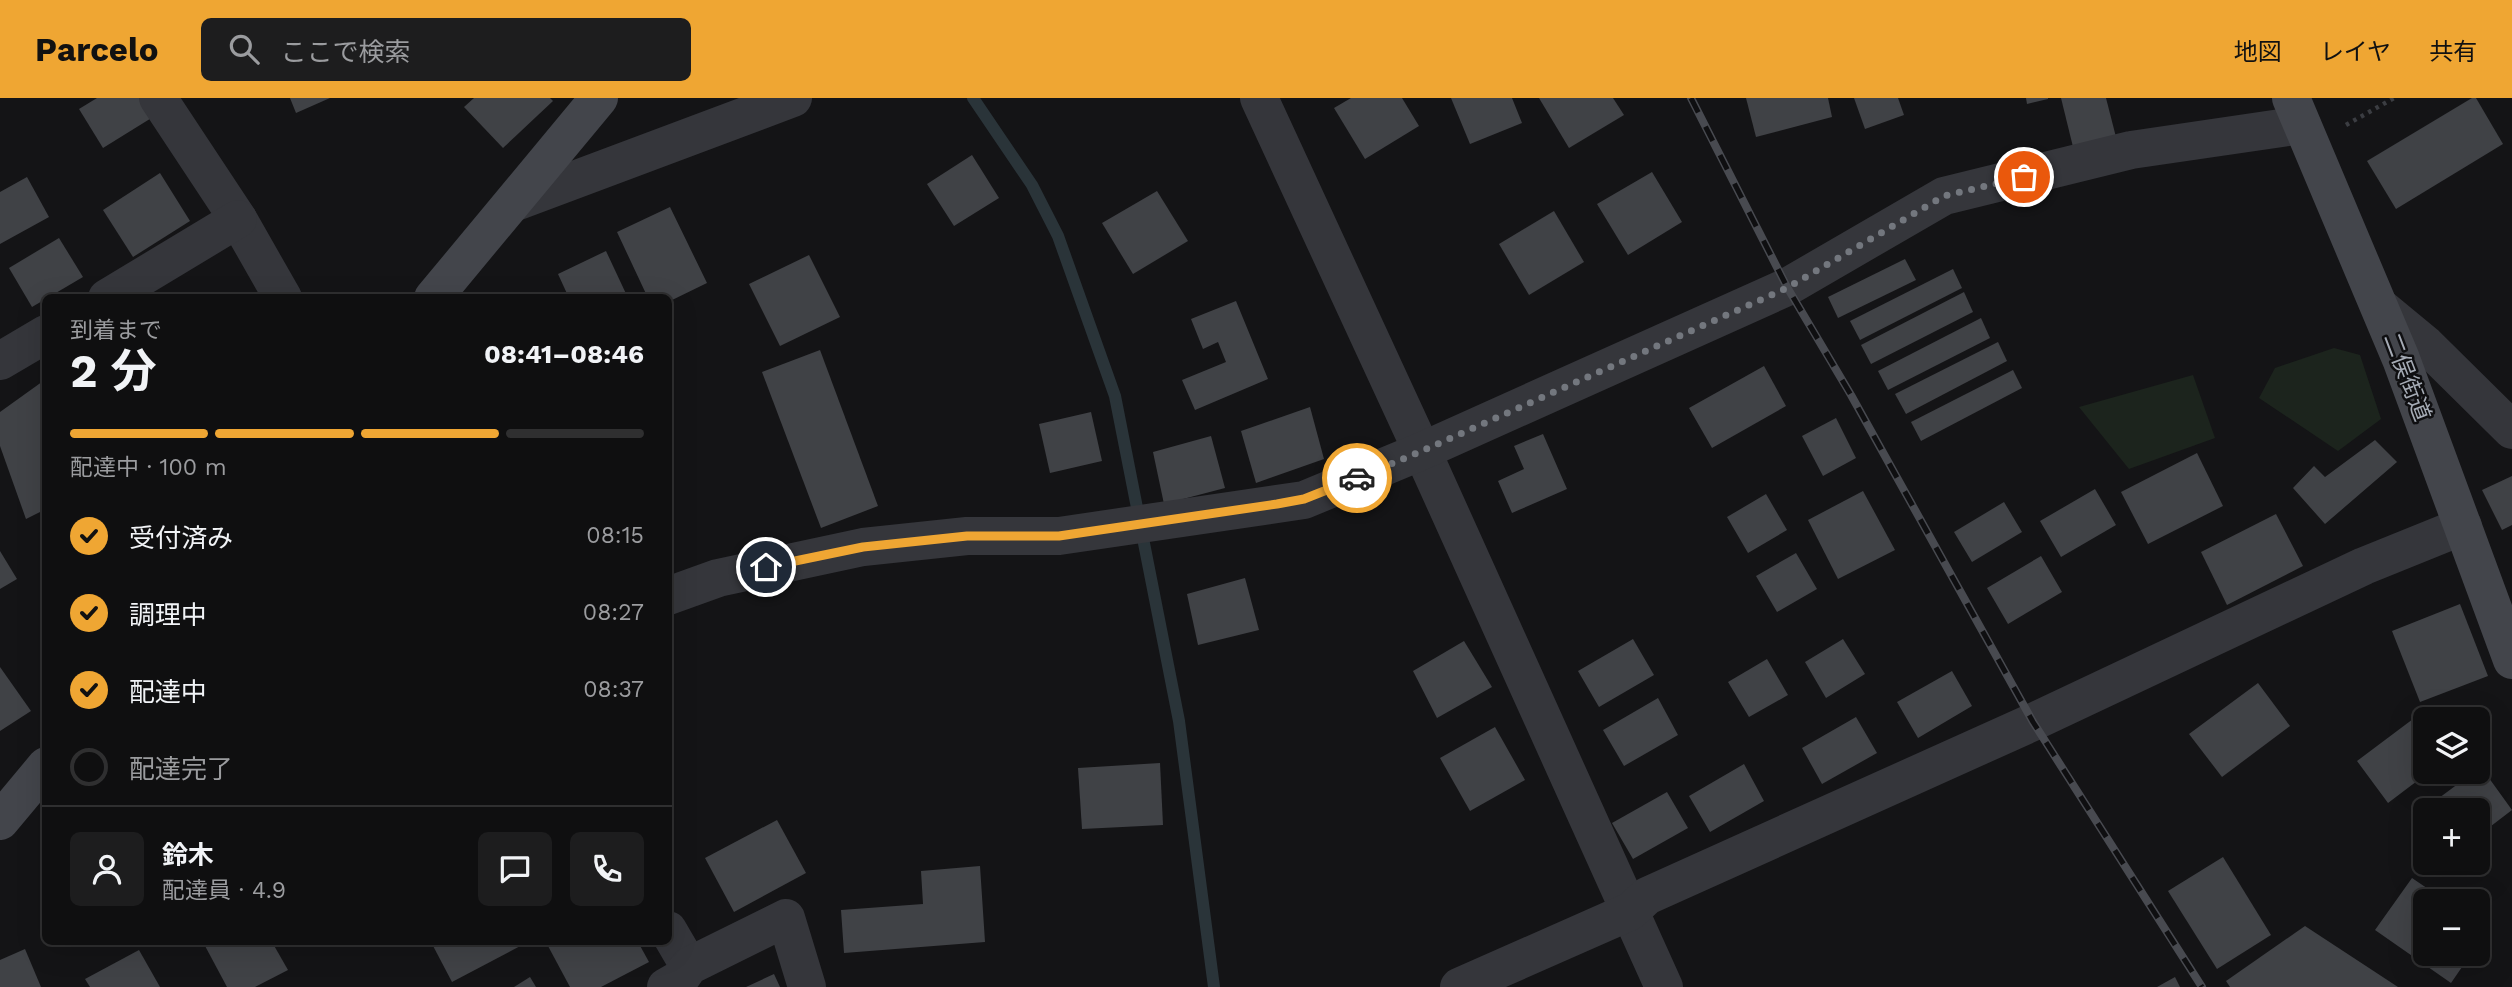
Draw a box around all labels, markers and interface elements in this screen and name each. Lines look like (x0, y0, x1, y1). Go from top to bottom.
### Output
search box (201, 18, 691, 81)
text: Parcelo (35, 30, 159, 69)
icon: search (225, 30, 263, 68)
text: ここで検索 (281, 37, 411, 67)
text: 地図 (2234, 38, 2282, 66)
text: レイヤ (2320, 38, 2391, 66)
text: 共有 (2429, 38, 2477, 66)
pin (1994, 147, 2054, 207)
icon: bag (2005, 158, 2043, 196)
text: 到着まで (70, 317, 162, 344)
street label: 二俣街道 (2378, 329, 2436, 425)
text: 08:41–08:46 (484, 339, 644, 369)
text: 2 分 (70, 344, 157, 398)
courier (1322, 443, 1392, 513)
text: 配達中 · 100 m (70, 454, 227, 481)
icon: car (1338, 459, 1376, 497)
icon: check (70, 517, 108, 555)
text: 08:15 (586, 522, 644, 549)
text: 受付済み (129, 523, 233, 553)
pin (736, 537, 796, 597)
icon: home (747, 548, 785, 586)
icon: check (70, 594, 108, 632)
text: 08:27 (583, 599, 644, 626)
text: 調理中 (129, 600, 207, 630)
icon: check (70, 671, 108, 709)
text: 08:37 (583, 676, 644, 703)
text: 配達中 (129, 677, 207, 707)
map controls (2413, 707, 2490, 966)
button: layers (2413, 707, 2490, 784)
text: 配達完了 (129, 754, 233, 784)
button: + (2413, 798, 2490, 875)
button: person (70, 832, 144, 906)
button: chat (478, 832, 552, 906)
button: phone (570, 832, 644, 906)
text: 鈴木 (162, 840, 214, 870)
text: 配達員 · 4.9 (162, 877, 286, 904)
button: − (2413, 889, 2490, 966)

